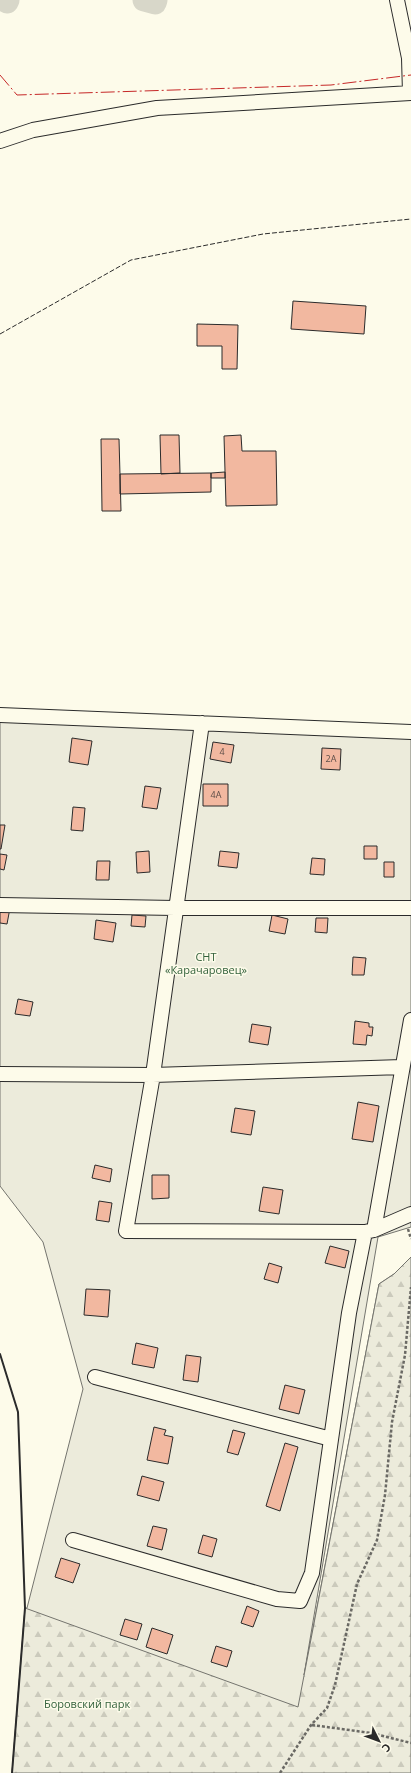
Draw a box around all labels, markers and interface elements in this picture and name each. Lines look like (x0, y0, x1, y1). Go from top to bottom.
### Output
house number: 4 (219, 745, 225, 758)
house number: 2А (326, 752, 337, 765)
house number: 4А (211, 788, 222, 801)
park label: СНТ «Карачаровец» (165, 949, 248, 977)
park label: Боровский парк (44, 1696, 130, 1711)
north arrow (359, 1721, 399, 1761)
text: С (379, 1740, 395, 1756)

